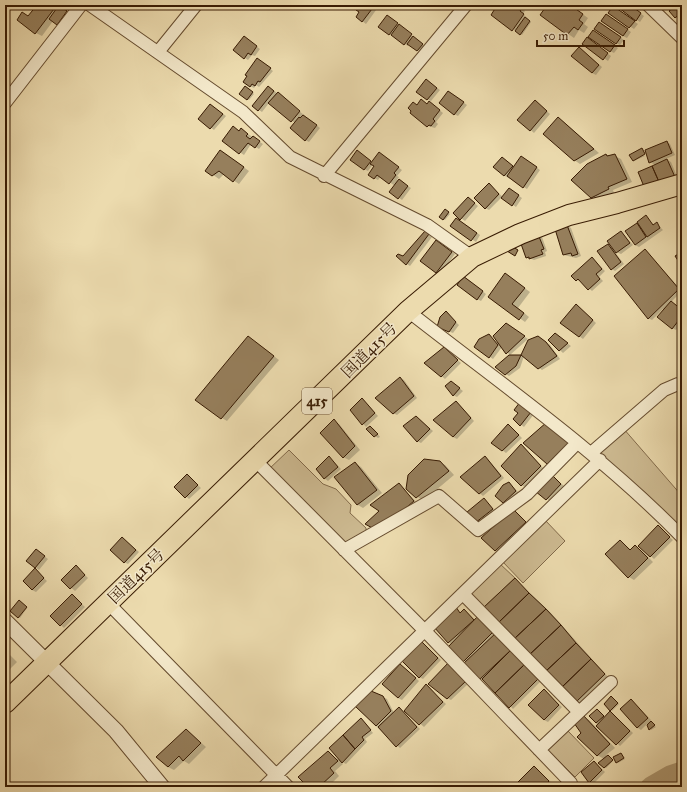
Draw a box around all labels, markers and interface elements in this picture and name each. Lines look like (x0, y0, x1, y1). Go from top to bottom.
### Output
scale bar (537, 22, 624, 48)
text: 50 m (543, 29, 568, 43)
street label: 国道415号 (337, 318, 401, 382)
road number: 415 (302, 388, 332, 414)
street label: 国道415号 (104, 545, 168, 607)

